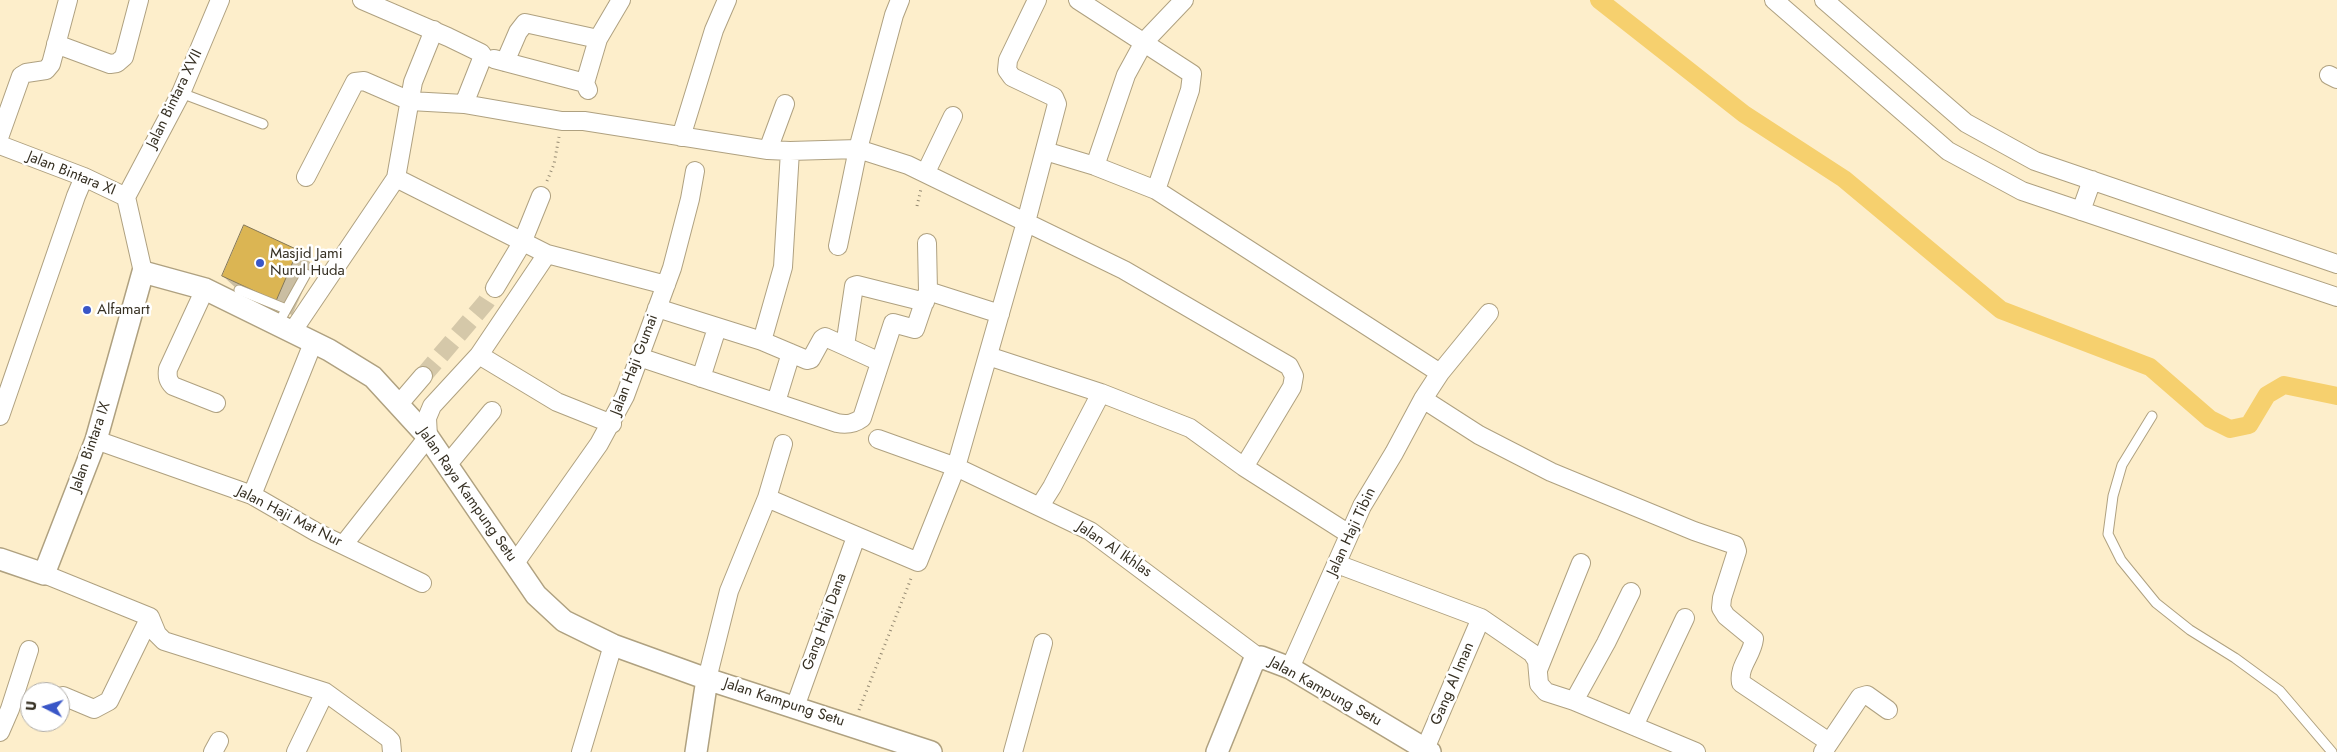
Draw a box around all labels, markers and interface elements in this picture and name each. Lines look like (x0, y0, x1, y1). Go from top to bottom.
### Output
street label: Jalan Bintara XVII (143, 47, 207, 151)
street label: Jalan Bintara XI (24, 148, 118, 200)
place label: Masjid Jami Nurul Huda (270, 245, 345, 280)
marker: Masjid Jami Nurul Huda (254, 257, 266, 269)
place label: Alfamart (97, 301, 150, 319)
marker: Alfamart (81, 304, 93, 316)
street label: Jalan Haji Gumai (608, 312, 662, 418)
street label: Jalan Bintara IX (67, 400, 115, 494)
street label: Jalan Raya Kampung Setu (414, 424, 520, 566)
street label: Jalan Haji Mat Nur (233, 483, 345, 551)
street label: Jalan Haji Tibin (1324, 485, 1380, 579)
street label: Jalan Al Ikhlas (1073, 518, 1155, 582)
street label: Gang Haji Dana (799, 571, 851, 673)
street label: Gang Al Iman (1428, 640, 1478, 728)
street label: Jalan Kampung Setu (1266, 654, 1384, 730)
street label: Jalan Kampung Setu (721, 675, 847, 731)
north arrow (20, 682, 70, 732)
text: U (21, 700, 41, 712)

